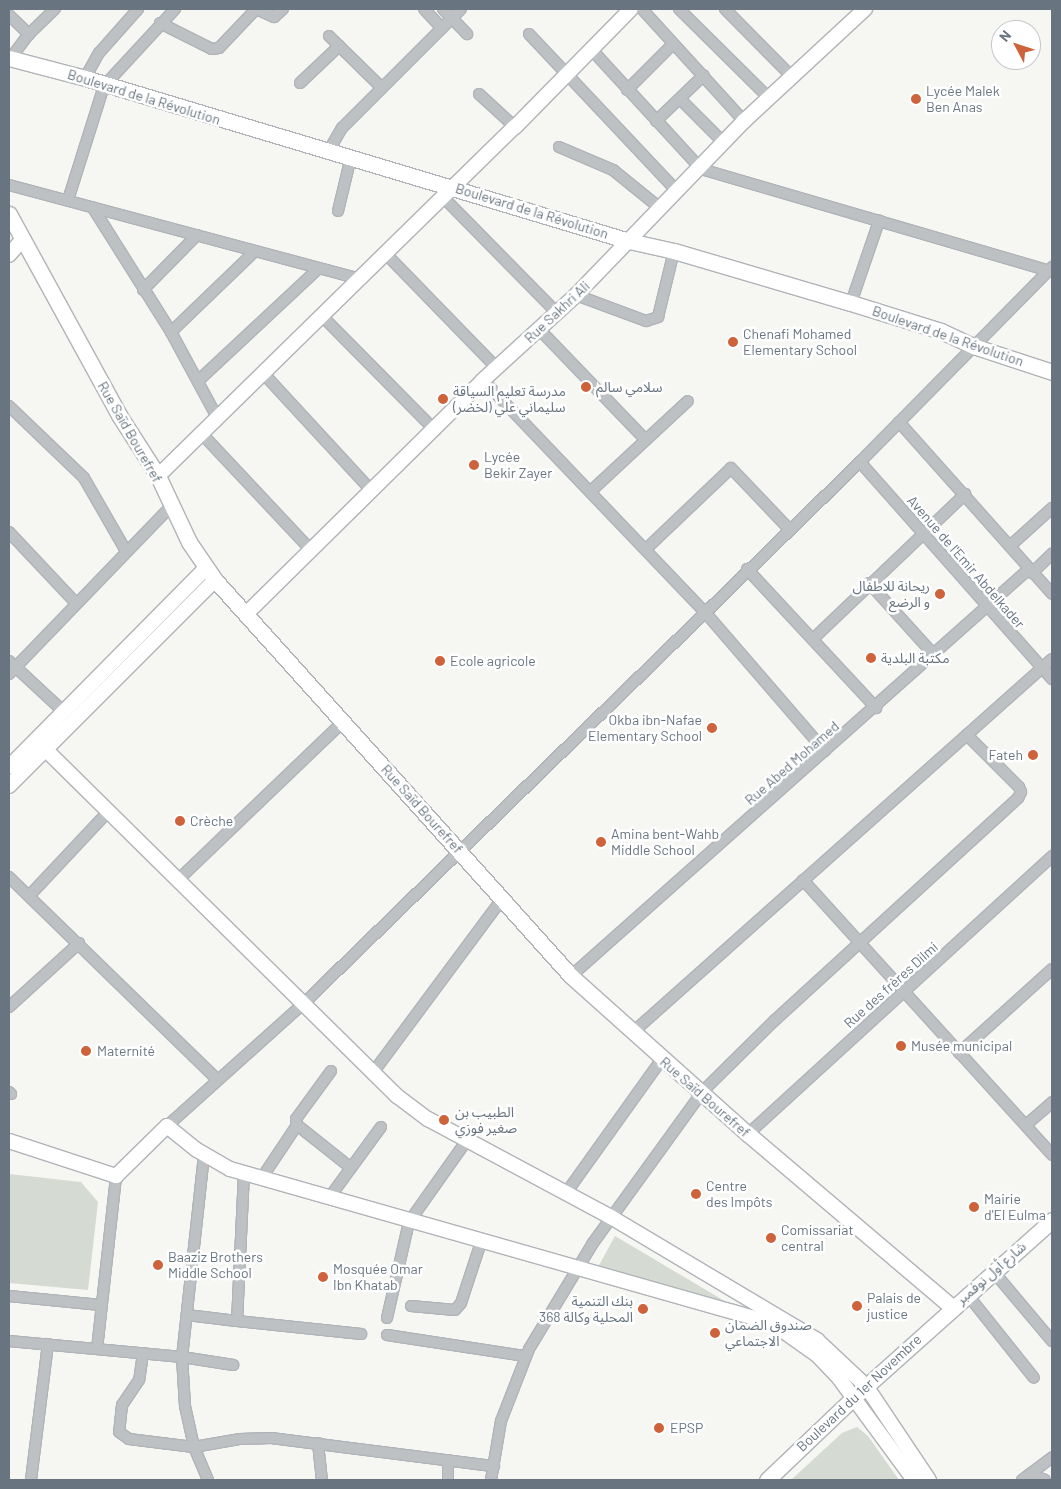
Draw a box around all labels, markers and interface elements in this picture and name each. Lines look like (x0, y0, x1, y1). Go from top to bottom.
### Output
north arrow (991, 20, 1041, 70)
text: N (995, 27, 1014, 45)
street label: Boulevard de la Révolution (66, 66, 222, 128)
place label: Lycée Malek Ben Anas (926, 83, 1000, 115)
marker: Lycée Malek Ben Anas (910, 93, 922, 105)
street label: Boulevard de la Révolution (454, 180, 610, 242)
street label: Rue Sakhri Ali (521, 278, 593, 346)
street label: Boulevard de la Révolution (870, 302, 1026, 370)
place label: Chenafi Mohamed Elementary School (743, 326, 857, 358)
marker: Chenafi Mohamed Elementary School (727, 336, 739, 348)
street label: Rue Saïd Bourefref (94, 379, 166, 485)
place label: سلامي سالم (596, 379, 662, 395)
marker: سلامي سالم (580, 381, 592, 393)
place label: مدرسة تعليم السياقة سليماني علي (لخضر) (453, 383, 566, 416)
marker: مدرسة تعليم السياقة سليماني علي (لخضر) (437, 393, 449, 405)
place label: Lycée Bekir Zayer (484, 449, 552, 482)
marker: Lycée Bekir Zayer (468, 459, 480, 471)
street label: Avenue de l'Emir Abdelkader (904, 492, 1028, 632)
place label: ريحانة للاطفال و الرضع (852, 578, 930, 610)
marker: ريحانة للاطفال و الرضع (934, 588, 946, 600)
place label: مكتبة البلدية (881, 650, 950, 666)
marker: مكتبة البلدية (865, 652, 877, 664)
place label: Ecole agricole (450, 653, 536, 669)
marker: Ecole agricole (434, 655, 446, 667)
place label: Okba ibn-Nafae Elementary School (588, 712, 702, 744)
street label: Rue Abed Mohamed (742, 718, 842, 808)
marker: Okba ibn-Nafae Elementary School (706, 722, 718, 734)
place label: Fateh (989, 747, 1023, 763)
marker: Fateh (1027, 749, 1039, 761)
street label: Rue Saïd Bourefref (378, 761, 466, 857)
place label: Crèche (190, 813, 233, 829)
marker: Crèche (174, 815, 186, 827)
place label: Amina bent-Wahb Middle School (611, 826, 719, 859)
marker: Amina bent-Wahb Middle School (595, 836, 607, 848)
street label: Rue des frères Dilmi (840, 938, 942, 1032)
place label: Musée municipal (911, 1038, 1012, 1054)
marker: Musée municipal (895, 1040, 907, 1052)
place label: Maternité (97, 1043, 155, 1059)
marker: Maternité (79, 1044, 93, 1058)
street label: Rue Saïd Bourefref (657, 1053, 753, 1141)
place label: الطبيب بن صغير فوزي (455, 1104, 517, 1136)
marker: الطبيب بن صغير فوزي (437, 1113, 451, 1127)
place label: Centre des Impôts (706, 1178, 773, 1210)
marker: Centre des Impôts (690, 1188, 702, 1200)
place label: Mairie d'El Eulma (984, 1191, 1046, 1224)
marker: Mairie d'El Eulma (968, 1201, 980, 1213)
place label: Comissariat central (781, 1222, 854, 1254)
marker: Comissariat central (765, 1232, 777, 1244)
street label: شارع أول نوفمبر (953, 1238, 1029, 1308)
place label: Baaziz Brothers Middle School (168, 1249, 263, 1282)
marker: Baaziz Brothers Middle School (152, 1259, 164, 1271)
place label: Mosquée Omar Ibn Khatab (333, 1261, 423, 1294)
marker: Mosquée Omar Ibn Khatab (317, 1271, 329, 1283)
place label: Palais de justice (867, 1290, 921, 1322)
place label: بنك التنمية المحلية وكالة 368 (539, 1293, 633, 1325)
marker: Palais de justice (851, 1300, 863, 1312)
marker: بنك التنمية المحلية وكالة 368 (637, 1303, 649, 1315)
place label: صندوق الضمان الاجتماعي (725, 1317, 812, 1350)
marker: صندوق الضمان الاجتماعي (709, 1327, 721, 1339)
street label: Boulevard du 1er Novembre (793, 1331, 925, 1455)
place label: EPSP (670, 1420, 703, 1436)
marker: EPSP (652, 1421, 666, 1435)

